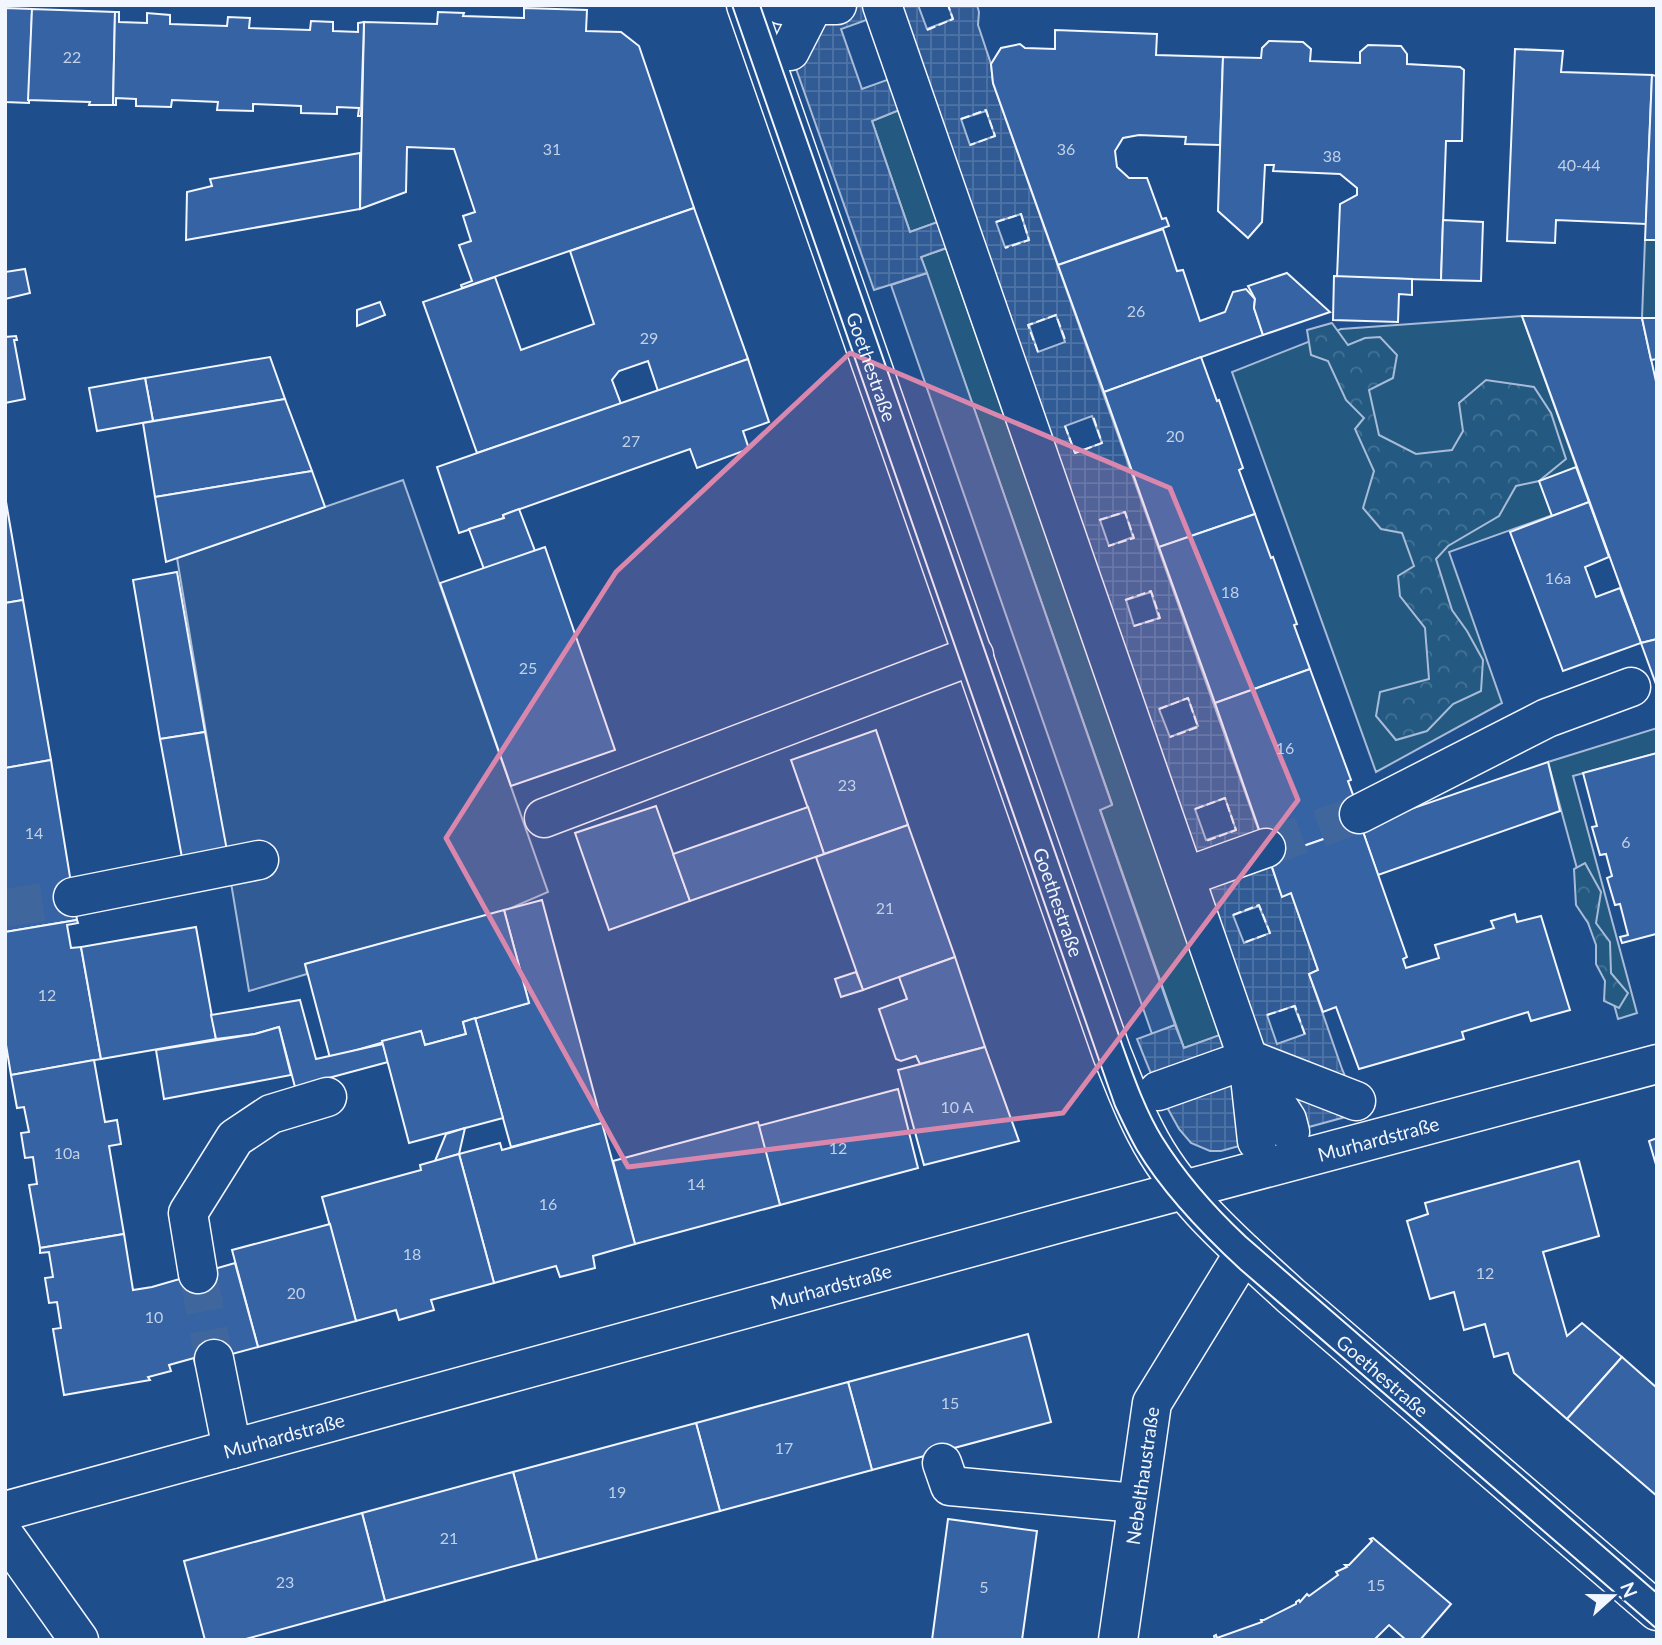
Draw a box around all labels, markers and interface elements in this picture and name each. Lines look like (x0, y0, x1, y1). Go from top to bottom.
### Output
house number: 22 (63, 47, 81, 66)
house number: 31 (543, 139, 561, 158)
house number: 36 (1057, 139, 1075, 158)
house number: 38 (1323, 146, 1341, 165)
house number: 40-44 (1557, 155, 1601, 174)
house number: 26 (1127, 301, 1145, 320)
street label: Goethestraße (842, 309, 902, 424)
house number: 29 (640, 328, 658, 347)
house number: 20 (1166, 426, 1184, 445)
house number: 27 (622, 431, 640, 450)
house number: 16a (1545, 568, 1571, 587)
house number: 18 (1221, 582, 1239, 601)
house number: 25 (519, 658, 537, 677)
house number: 16 (1276, 738, 1294, 757)
house number: 23 (838, 775, 856, 794)
house number: 14 (25, 823, 43, 842)
house number: 6 (1621, 832, 1631, 851)
street label: Goethestraße (1029, 844, 1089, 960)
house number: 21 (876, 898, 894, 917)
house number: 12 (38, 985, 56, 1004)
house number: 10 A (941, 1097, 974, 1116)
street label: Murhardstraße (1315, 1111, 1441, 1165)
house number: 12 (829, 1138, 847, 1157)
house number: 10a (54, 1143, 80, 1162)
house number: 14 (687, 1174, 705, 1193)
house number: 16 (539, 1194, 557, 1213)
house number: 18 (403, 1244, 421, 1263)
street label: Murhardstraße (768, 1258, 894, 1313)
house number: 12 (1476, 1263, 1494, 1282)
house number: 20 (287, 1283, 305, 1302)
house number: 10 (145, 1307, 163, 1326)
street label: Goethestraße (1332, 1329, 1434, 1421)
house number: 15 (941, 1393, 959, 1412)
street label: Nebelthaustraße (1120, 1405, 1163, 1546)
street label: Murhardstraße (221, 1407, 347, 1462)
house number: 17 (775, 1438, 793, 1457)
house number: 19 (608, 1482, 626, 1501)
house number: 21 (440, 1528, 458, 1547)
north arrow (1578, 1561, 1648, 1631)
house number: 23 (276, 1572, 294, 1591)
house number: 15 (1367, 1575, 1385, 1594)
house number: 5 (979, 1577, 989, 1596)
text: N (1616, 1579, 1643, 1601)

